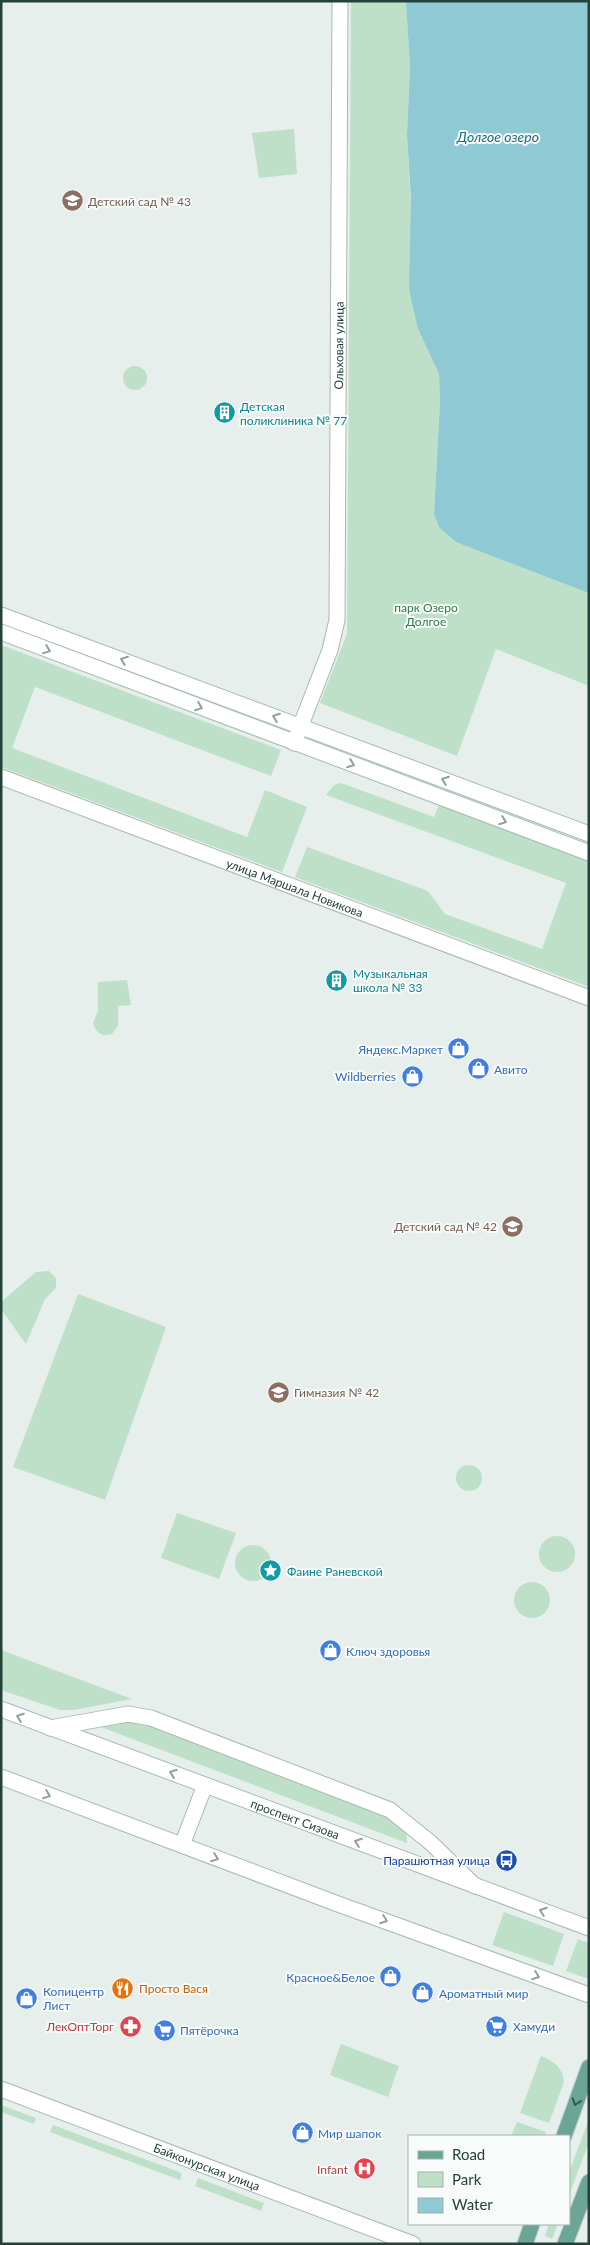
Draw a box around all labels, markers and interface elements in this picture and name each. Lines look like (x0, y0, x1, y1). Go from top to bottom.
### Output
water label: Долгое озеро (456, 128, 539, 145)
school or university icon: Детский сад № 43 (60, 189, 84, 213)
place label: Детский сад № 43 (88, 194, 191, 209)
street label: Ольховая улица (331, 301, 346, 390)
place label: Детская поликлиника № 77 (240, 399, 347, 428)
building icon: Детская поликлиника № 77 (212, 401, 236, 425)
park label: парк Озеро Долгое (394, 600, 458, 629)
one-way arrow (42, 643, 51, 654)
one-way arrow (120, 656, 129, 666)
one-way arrow (194, 701, 203, 711)
one-way arrow (272, 713, 281, 723)
one-way arrow (346, 758, 355, 768)
one-way arrow (441, 776, 450, 786)
one-way arrow (498, 815, 507, 825)
street label: улица Маршала Новикова (224, 855, 365, 920)
place label: Музыкальная школа № 33 (353, 966, 428, 995)
building icon: Музыкальная школа № 33 (325, 968, 349, 992)
shop icon: Яндекс.Маркет (447, 1037, 471, 1061)
place label: Яндекс.Маркет (357, 1042, 443, 1057)
shop icon: Авито (466, 1057, 490, 1081)
place label: Авито (494, 1062, 528, 1077)
shop icon: Wildberries (400, 1064, 424, 1088)
place label: Wildberries (335, 1069, 396, 1084)
school or university icon: Детский сад № 42 (501, 1214, 525, 1238)
place label: Детский сад № 42 (394, 1219, 497, 1234)
school or university icon: Гимназия № 42 (266, 1380, 290, 1404)
place label: Гимназия № 42 (294, 1385, 379, 1400)
place icon: Фаине Раневской (259, 1559, 283, 1583)
place label: Фаине Раневской (287, 1564, 383, 1579)
shop icon: Ключ здоровья (318, 1639, 342, 1663)
place label: Ключ здоровья (346, 1644, 430, 1659)
one-way arrow (17, 1713, 25, 1723)
one-way arrow (169, 1769, 178, 1779)
one-way arrow (42, 1789, 51, 1799)
street label: проспект Сизова (249, 1795, 342, 1842)
one-way arrow (354, 1838, 363, 1848)
bus stop icon: Парашютная улица (494, 1848, 518, 1872)
one-way arrow (211, 1852, 219, 1862)
place label: Парашютная улица (383, 1853, 490, 1868)
one-way arrow (539, 1907, 548, 1917)
one-way arrow (379, 1914, 387, 1924)
shop icon: Красное&Белое (379, 1965, 403, 1989)
place label: Красное&Белое (286, 1970, 375, 1985)
one-way arrow (532, 1970, 540, 1980)
restaurant icon: Просто Вася (111, 1976, 135, 2000)
place label: Просто Вася (139, 1981, 208, 1996)
shop icon: Ароматный мир (411, 1981, 435, 2005)
place label: Копицентр Лист (42, 1984, 104, 2013)
shop icon: Копицентр Лист (15, 1986, 39, 2010)
place label: Ароматный мир (439, 1986, 529, 2001)
pharmacy icon: ЛекОптТорг (118, 2014, 142, 2038)
supermarket icon: Хамуди (485, 2014, 509, 2038)
supermarket icon: Пятёрочка (152, 2018, 176, 2042)
place label: ЛекОптТорг (46, 2019, 114, 2034)
place label: Хамуди (513, 2019, 555, 2034)
place label: Пятёрочка (180, 2023, 239, 2038)
one-way arrow (572, 2097, 582, 2106)
shop icon: Мир шапок (290, 2121, 314, 2145)
place label: Мир шапок (318, 2126, 382, 2141)
legend (408, 2135, 570, 2225)
street label: Байконурская улица (152, 2140, 262, 2193)
text: Road (452, 2145, 485, 2163)
hospital icon: Infant (352, 2157, 376, 2181)
place label: Infant (317, 2162, 349, 2177)
text: Park (452, 2170, 482, 2188)
text: Water (452, 2195, 493, 2213)

